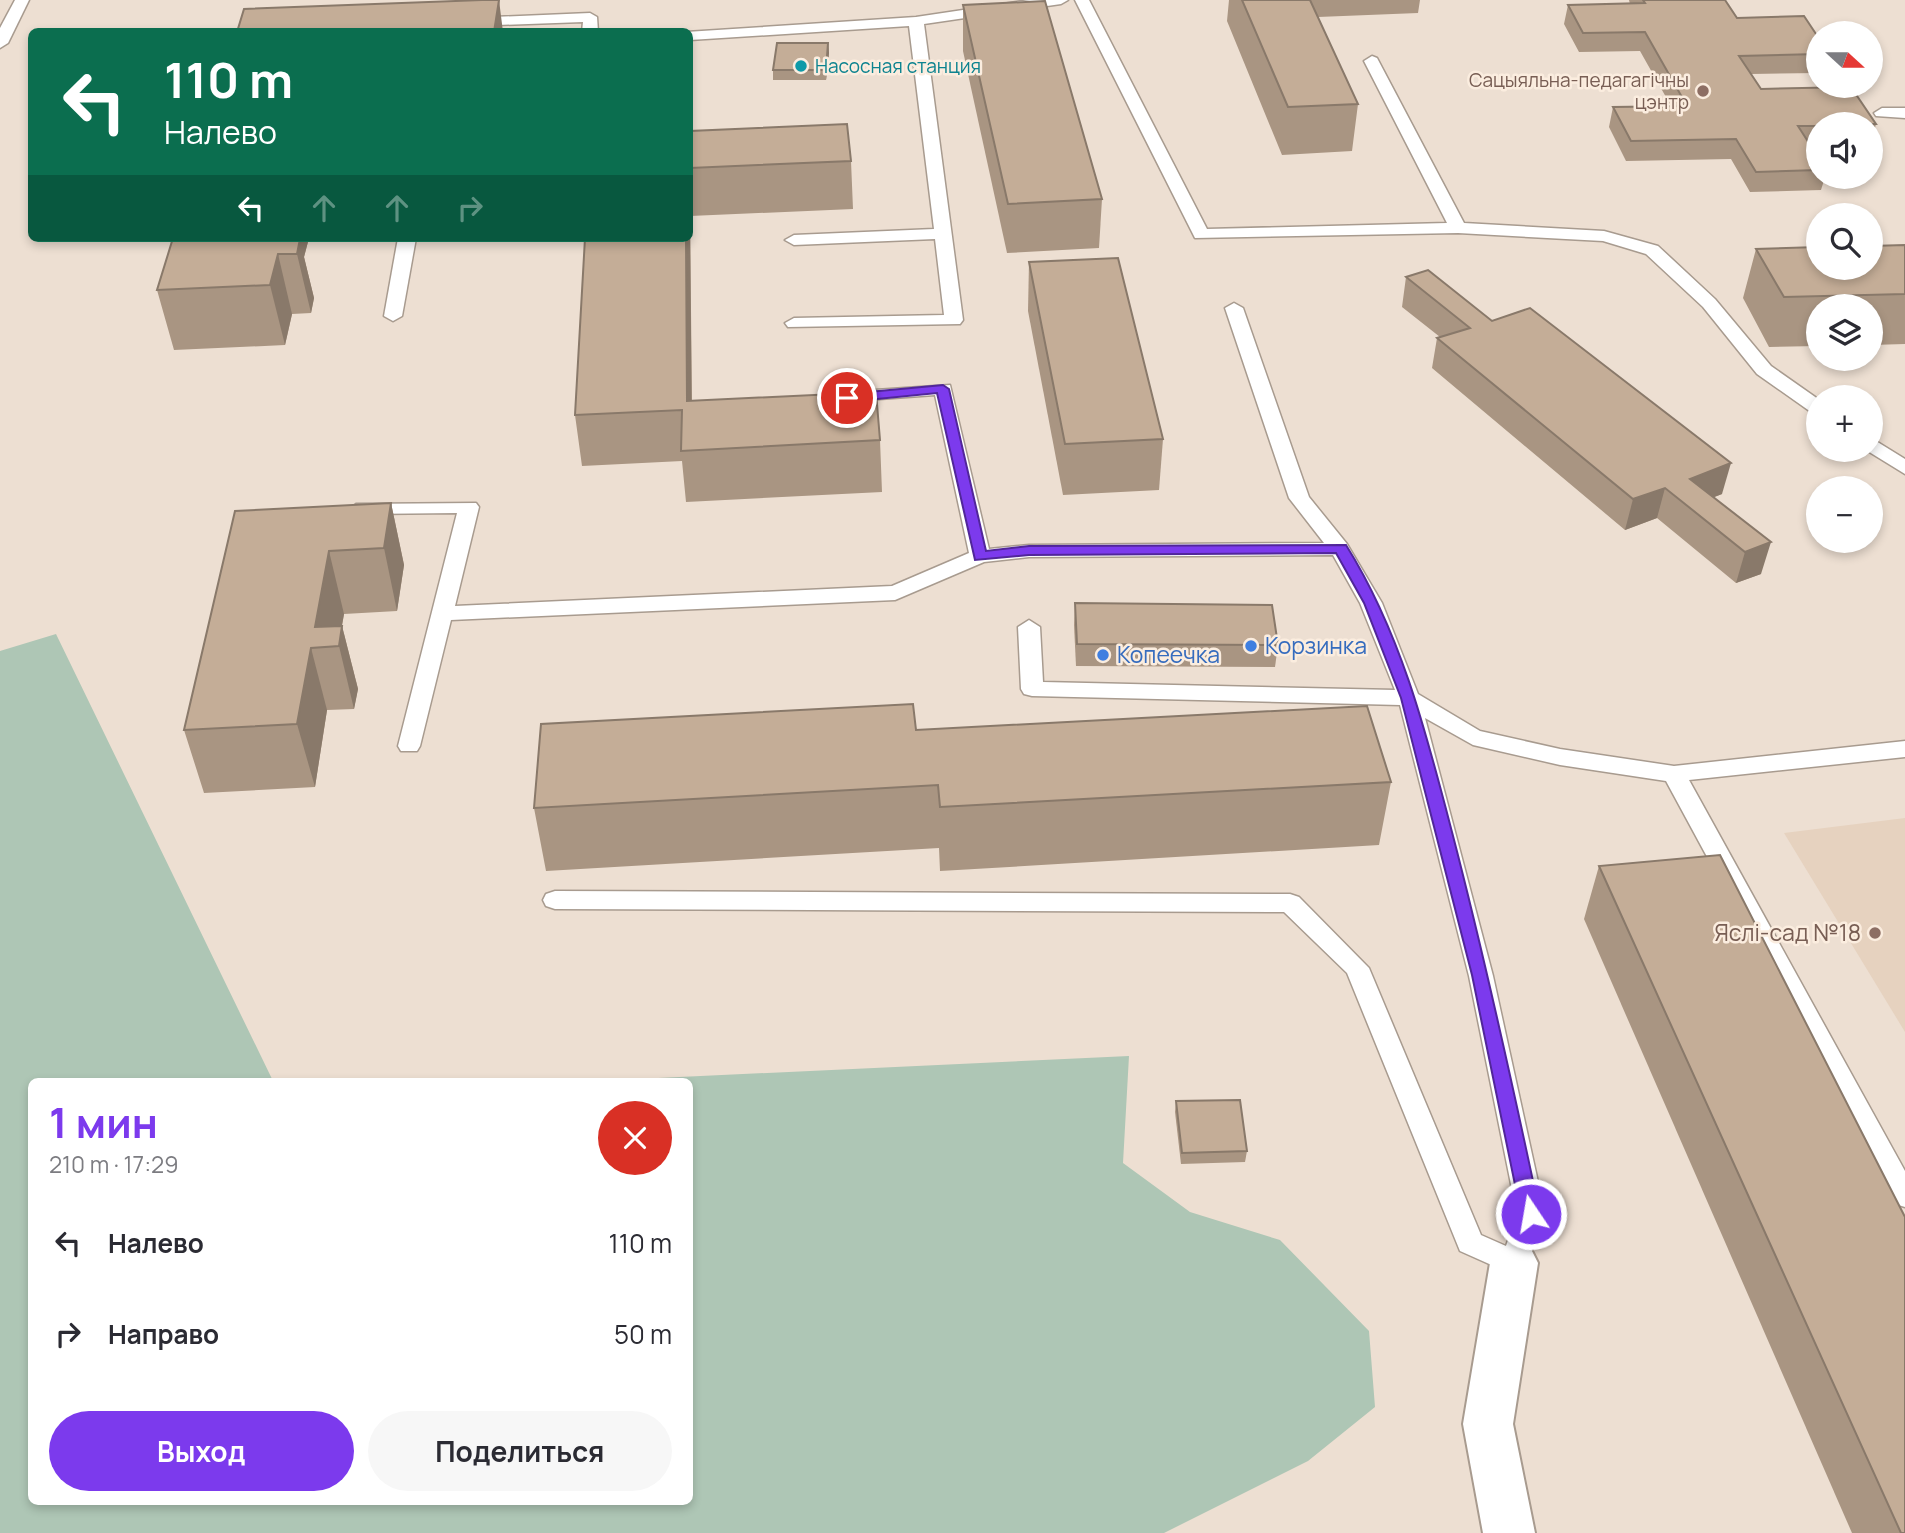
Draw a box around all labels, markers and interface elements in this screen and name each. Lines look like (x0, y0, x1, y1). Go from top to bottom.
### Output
north arrow (1806, 21, 1883, 98)
map controls (1806, 21, 1883, 553)
text: 110 m (164, 46, 293, 113)
place label: Насосная станция (815, 53, 981, 79)
icon: left (49, 56, 140, 147)
marker: Насосная станция (793, 58, 809, 74)
place label: Сацыяльна-педагагічны цэнтр (1469, 67, 1689, 115)
marker: Сацыяльна-педагагічны цэнтр (1695, 83, 1711, 99)
text: Налево (164, 110, 277, 154)
button: sound (1806, 112, 1883, 189)
icon: left (232, 189, 270, 227)
icon: ahead (305, 189, 343, 227)
icon: ahead (378, 189, 416, 227)
icon: right (451, 189, 489, 227)
button: search (1806, 203, 1883, 280)
button: layers (1806, 294, 1883, 371)
pin (817, 368, 877, 428)
icon: arrive (828, 379, 866, 417)
button: + (1806, 385, 1883, 462)
button: − (1806, 476, 1883, 553)
place label: Корзинка (1265, 629, 1367, 661)
place label: Копеечка (1117, 638, 1220, 670)
marker: Корзинка (1243, 638, 1259, 654)
marker: Копеечка (1095, 647, 1111, 663)
place label: Яслі-сад №18 (1714, 916, 1861, 948)
marker: Яслі-сад №18 (1867, 925, 1883, 941)
text: 1 мин (49, 1093, 158, 1151)
button: close (598, 1101, 672, 1175)
text: 210 m · 17:29 (49, 1148, 178, 1180)
position arrow (1494, 1177, 1568, 1251)
icon: left (49, 1224, 87, 1262)
text: Налево (108, 1225, 204, 1261)
text: 110 m (609, 1225, 672, 1261)
icon: right (49, 1315, 87, 1353)
text: Направо (108, 1316, 219, 1352)
text: 50 m (614, 1316, 672, 1352)
button: Выход (49, 1411, 354, 1491)
button: Поделиться (368, 1411, 672, 1491)

